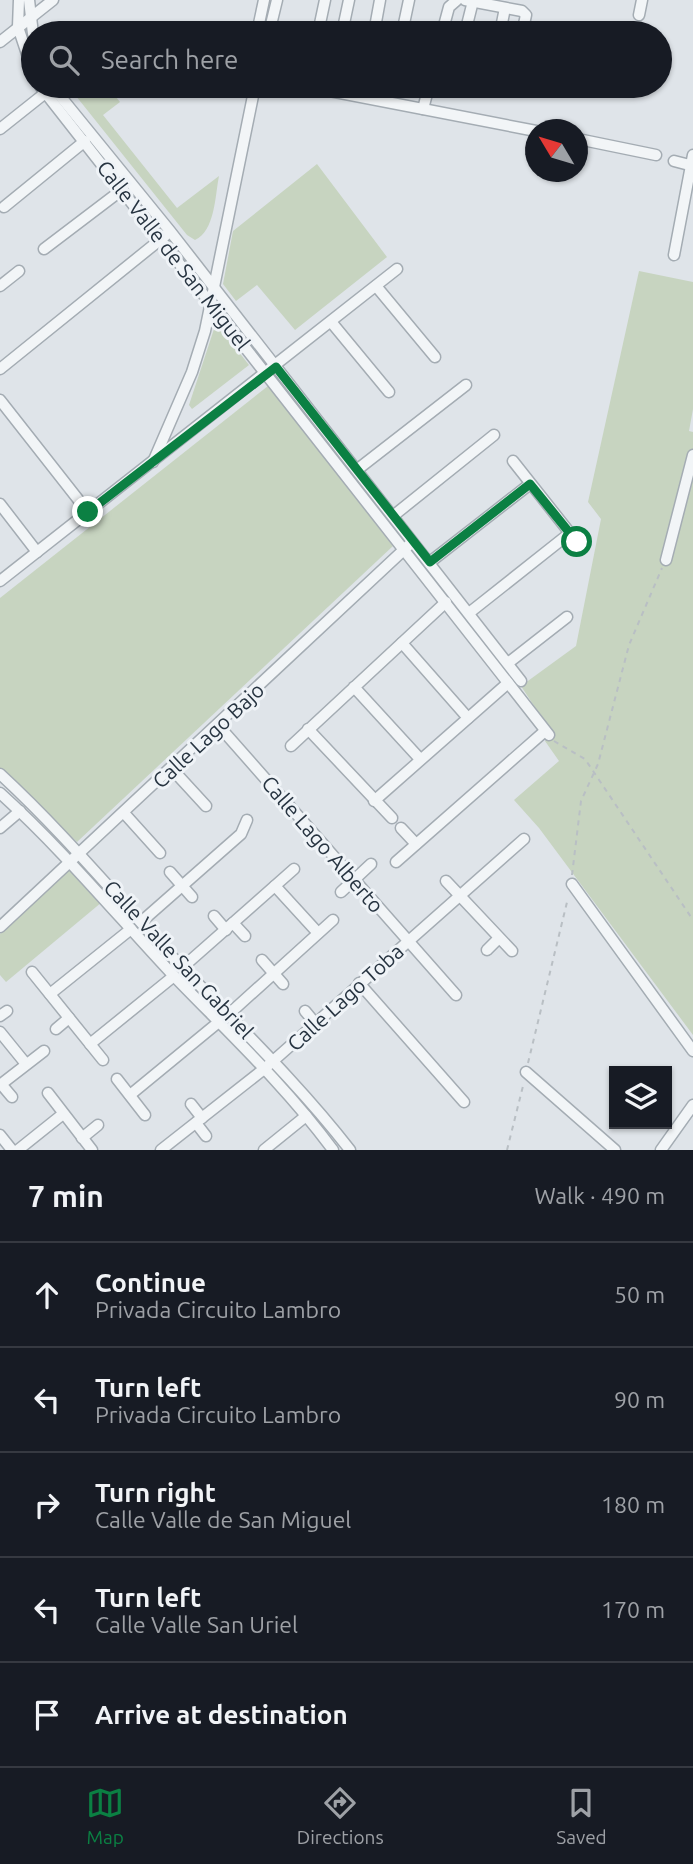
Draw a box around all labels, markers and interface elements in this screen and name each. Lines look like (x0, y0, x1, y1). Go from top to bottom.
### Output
search box (21, 21, 672, 98)
icon: search (45, 41, 83, 79)
text: Search here (101, 45, 238, 74)
north arrow (525, 119, 588, 182)
street label: Calle Valle de San Miguel (92, 155, 256, 355)
route end (72, 496, 103, 527)
route start (561, 526, 592, 557)
street label: Calle Lago Bajo (147, 677, 269, 793)
street label: Calle Lago Alberto (257, 771, 389, 917)
street label: Calle Valle San Gabriel (99, 875, 259, 1043)
street label: Calle Lago Toba (282, 939, 408, 1055)
map controls (609, 1066, 672, 1129)
button: layers (609, 1066, 672, 1129)
text: 7 min (28, 1179, 104, 1213)
text: Walk · 490 m (534, 1183, 665, 1208)
text: Continue (95, 1268, 206, 1297)
icon: ahead (28, 1276, 66, 1314)
text: 50 m (614, 1282, 665, 1307)
text: Privada Circuito Lambro (95, 1297, 341, 1322)
text: Turn left (95, 1373, 201, 1402)
icon: left (28, 1381, 66, 1419)
text: 90 m (614, 1387, 665, 1412)
text: Privada Circuito Lambro (95, 1402, 341, 1427)
text: Turn right (95, 1478, 216, 1507)
icon: right (28, 1486, 66, 1524)
text: 180 m (601, 1492, 665, 1517)
text: Calle Valle de San Miguel (95, 1507, 351, 1532)
text: Turn left (95, 1583, 201, 1612)
icon: left (28, 1591, 66, 1629)
text: 170 m (601, 1597, 665, 1622)
text: Calle Valle San Uriel (95, 1612, 298, 1637)
icon: arrive (28, 1696, 66, 1734)
text: Arrive at destination (95, 1700, 348, 1729)
tab: Map (86, 1784, 124, 1848)
tab: Directions (297, 1784, 384, 1848)
tab: Saved (556, 1784, 607, 1848)

